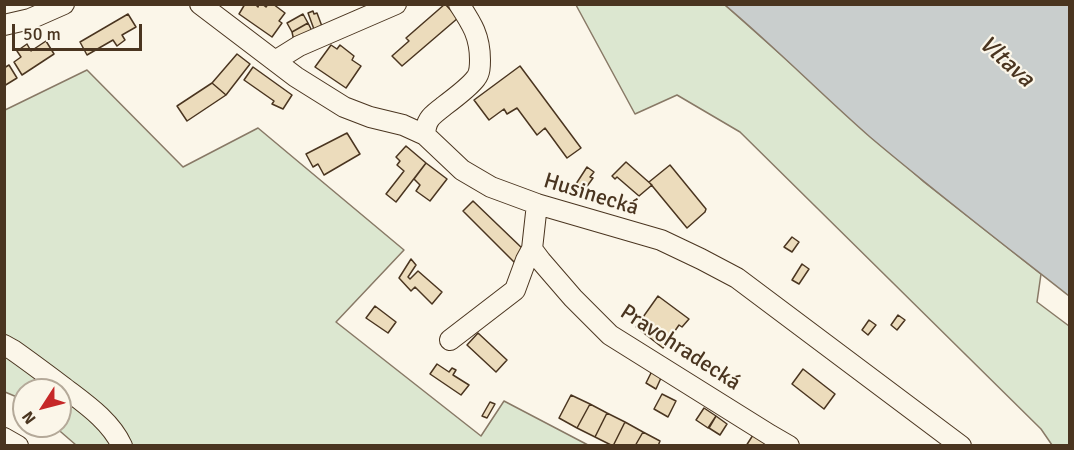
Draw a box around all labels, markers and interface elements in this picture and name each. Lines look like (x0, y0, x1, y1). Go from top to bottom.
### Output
scale bar (15, 12, 146, 50)
text: 50 m (23, 23, 61, 45)
water label: Vltava (973, 30, 1039, 94)
street label: Husinecká (540, 168, 642, 222)
street label: Pravohradecká (615, 299, 745, 397)
north arrow (12, 378, 72, 438)
text: N (18, 407, 40, 428)

